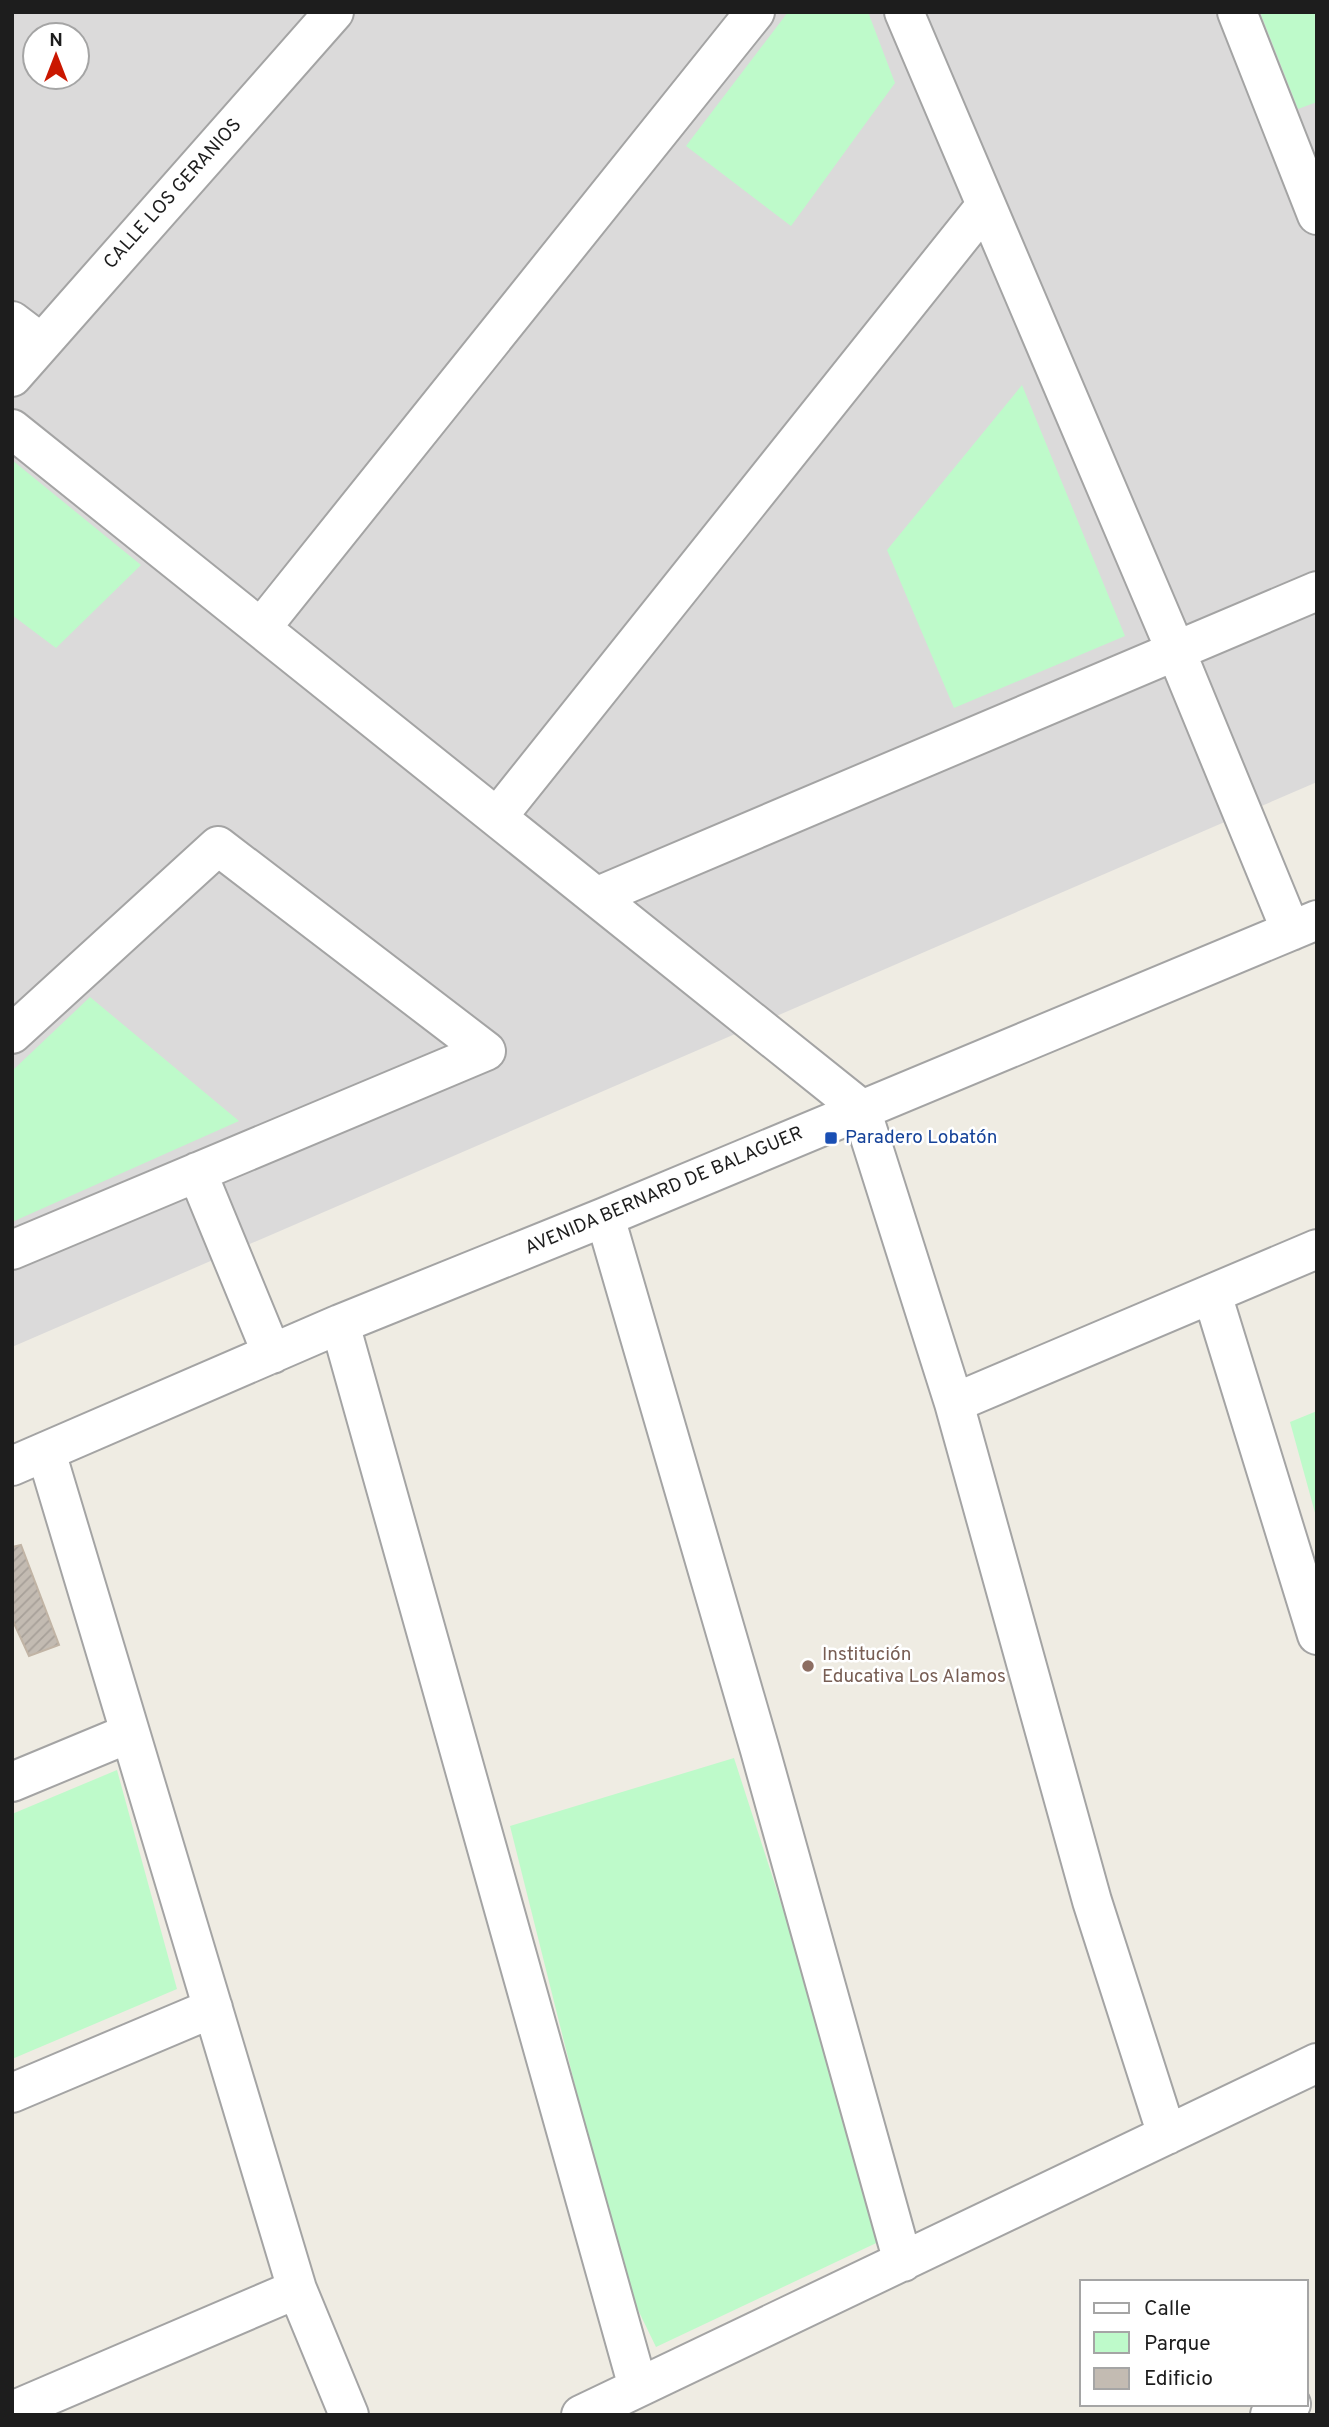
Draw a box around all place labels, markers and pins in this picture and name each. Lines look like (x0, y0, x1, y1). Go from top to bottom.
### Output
place label: Paradero Lobatón (845, 1126, 997, 1150)
marker: Paradero Lobatón (823, 1130, 839, 1146)
place label: Institución Educativa Los Alamos (822, 1643, 1006, 1689)
marker: Institución Educativa Los Alamos (800, 1658, 816, 1674)

